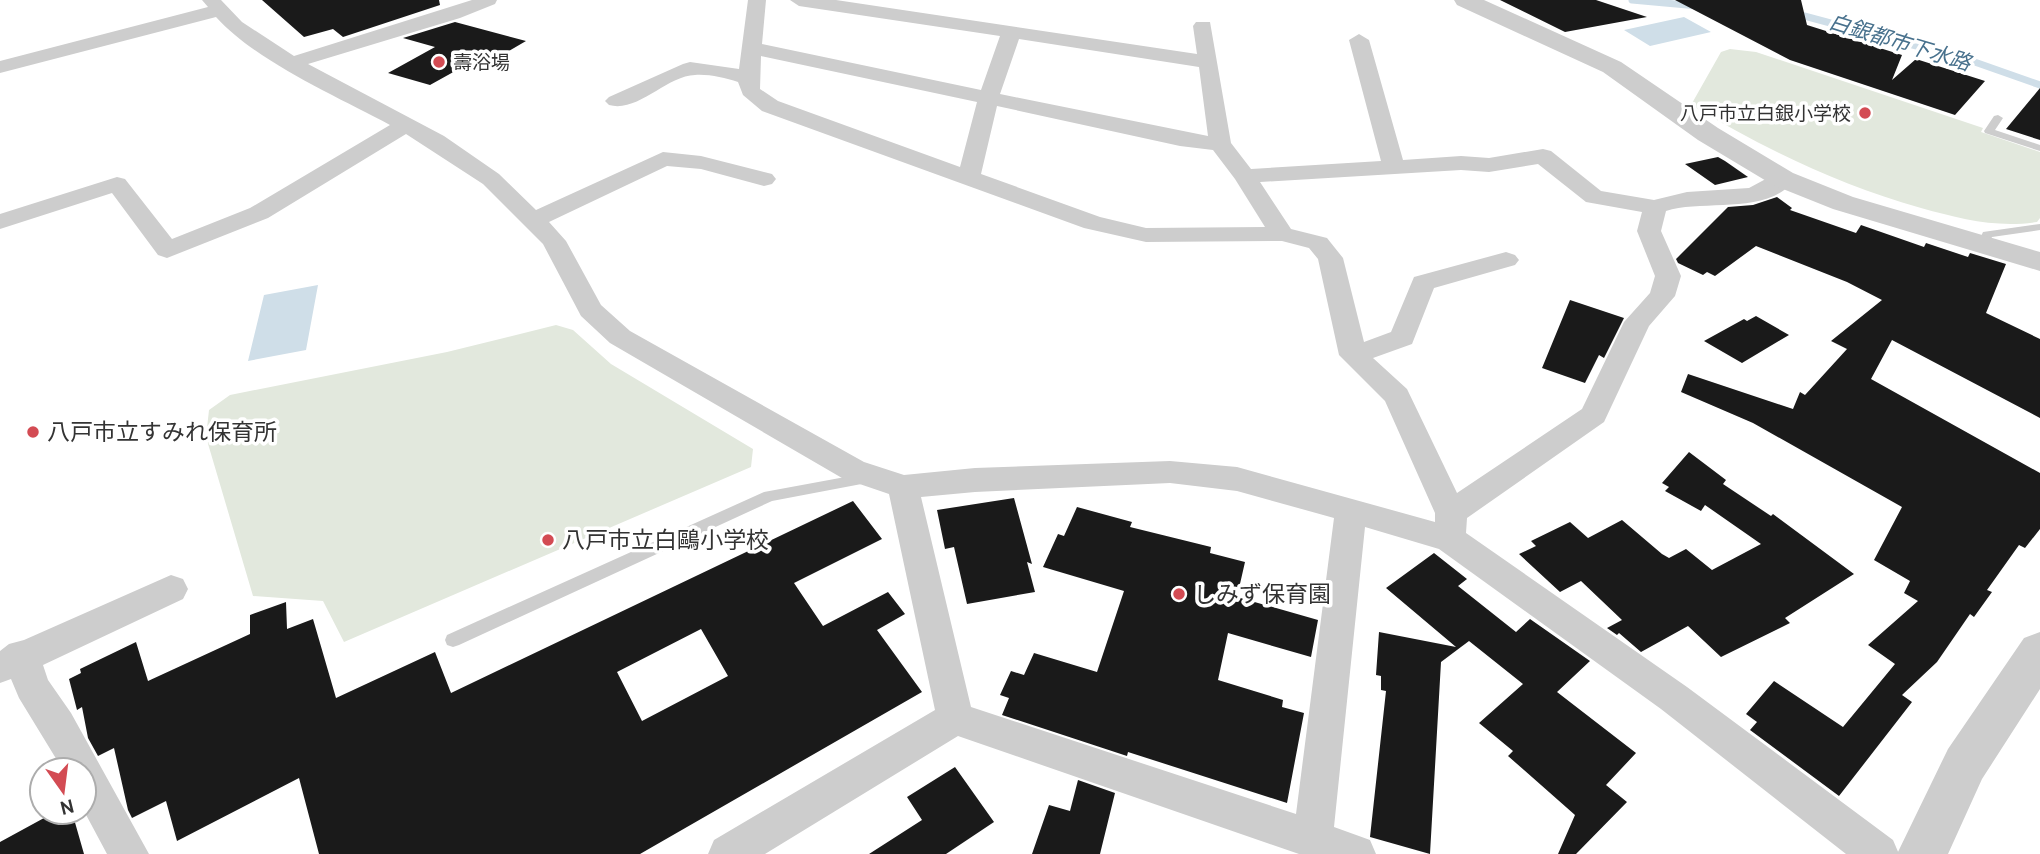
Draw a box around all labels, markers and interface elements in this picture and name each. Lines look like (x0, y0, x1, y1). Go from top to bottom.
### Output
water label: 白銀都市下水路 (1826, 9, 1976, 76)
place label: 壽浴場 (453, 51, 510, 74)
marker: 壽浴場 (431, 54, 447, 70)
place label: 八戸市立白銀小学校 (1680, 102, 1851, 125)
marker: 八戸市立白銀小学校 (1857, 105, 1873, 121)
place label: 八戸市立すみれ保育所 (47, 418, 277, 446)
marker: 八戸市立すみれ保育所 (25, 424, 41, 440)
place label: 八戸市立白鷗小学校 (562, 526, 769, 554)
marker: 八戸市立白鷗小学校 (540, 532, 556, 548)
place label: しみず保育園 (1193, 580, 1331, 608)
marker: しみず保育園 (1171, 586, 1187, 602)
north arrow (28, 756, 98, 826)
text: N (58, 794, 76, 820)

